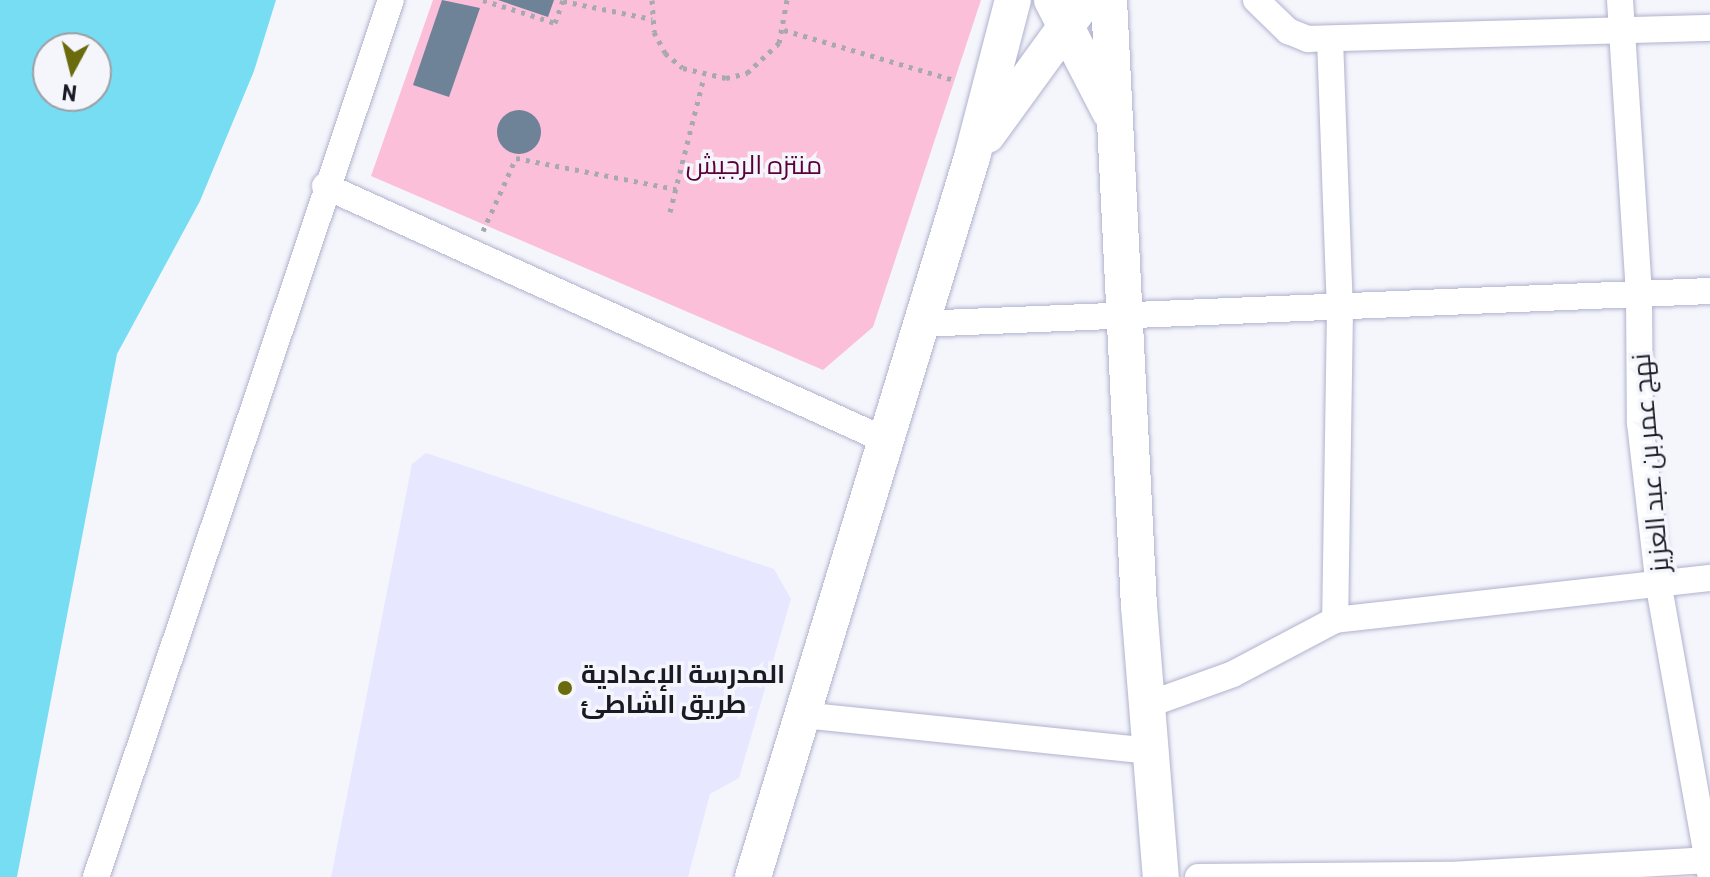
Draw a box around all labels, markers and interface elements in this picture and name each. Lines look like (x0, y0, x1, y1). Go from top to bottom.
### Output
north arrow (32, 32, 112, 112)
text: N (60, 80, 78, 108)
park label: منتزه الرجيش (686, 148, 822, 180)
street label: نهج عمر بن عبد العزيز (1624, 352, 1674, 574)
place label: المدرسة الإعدادية طريق الشاطئ (581, 657, 785, 718)
marker: المدرسة الإعدادية طريق الشاطئ (556, 679, 574, 697)

